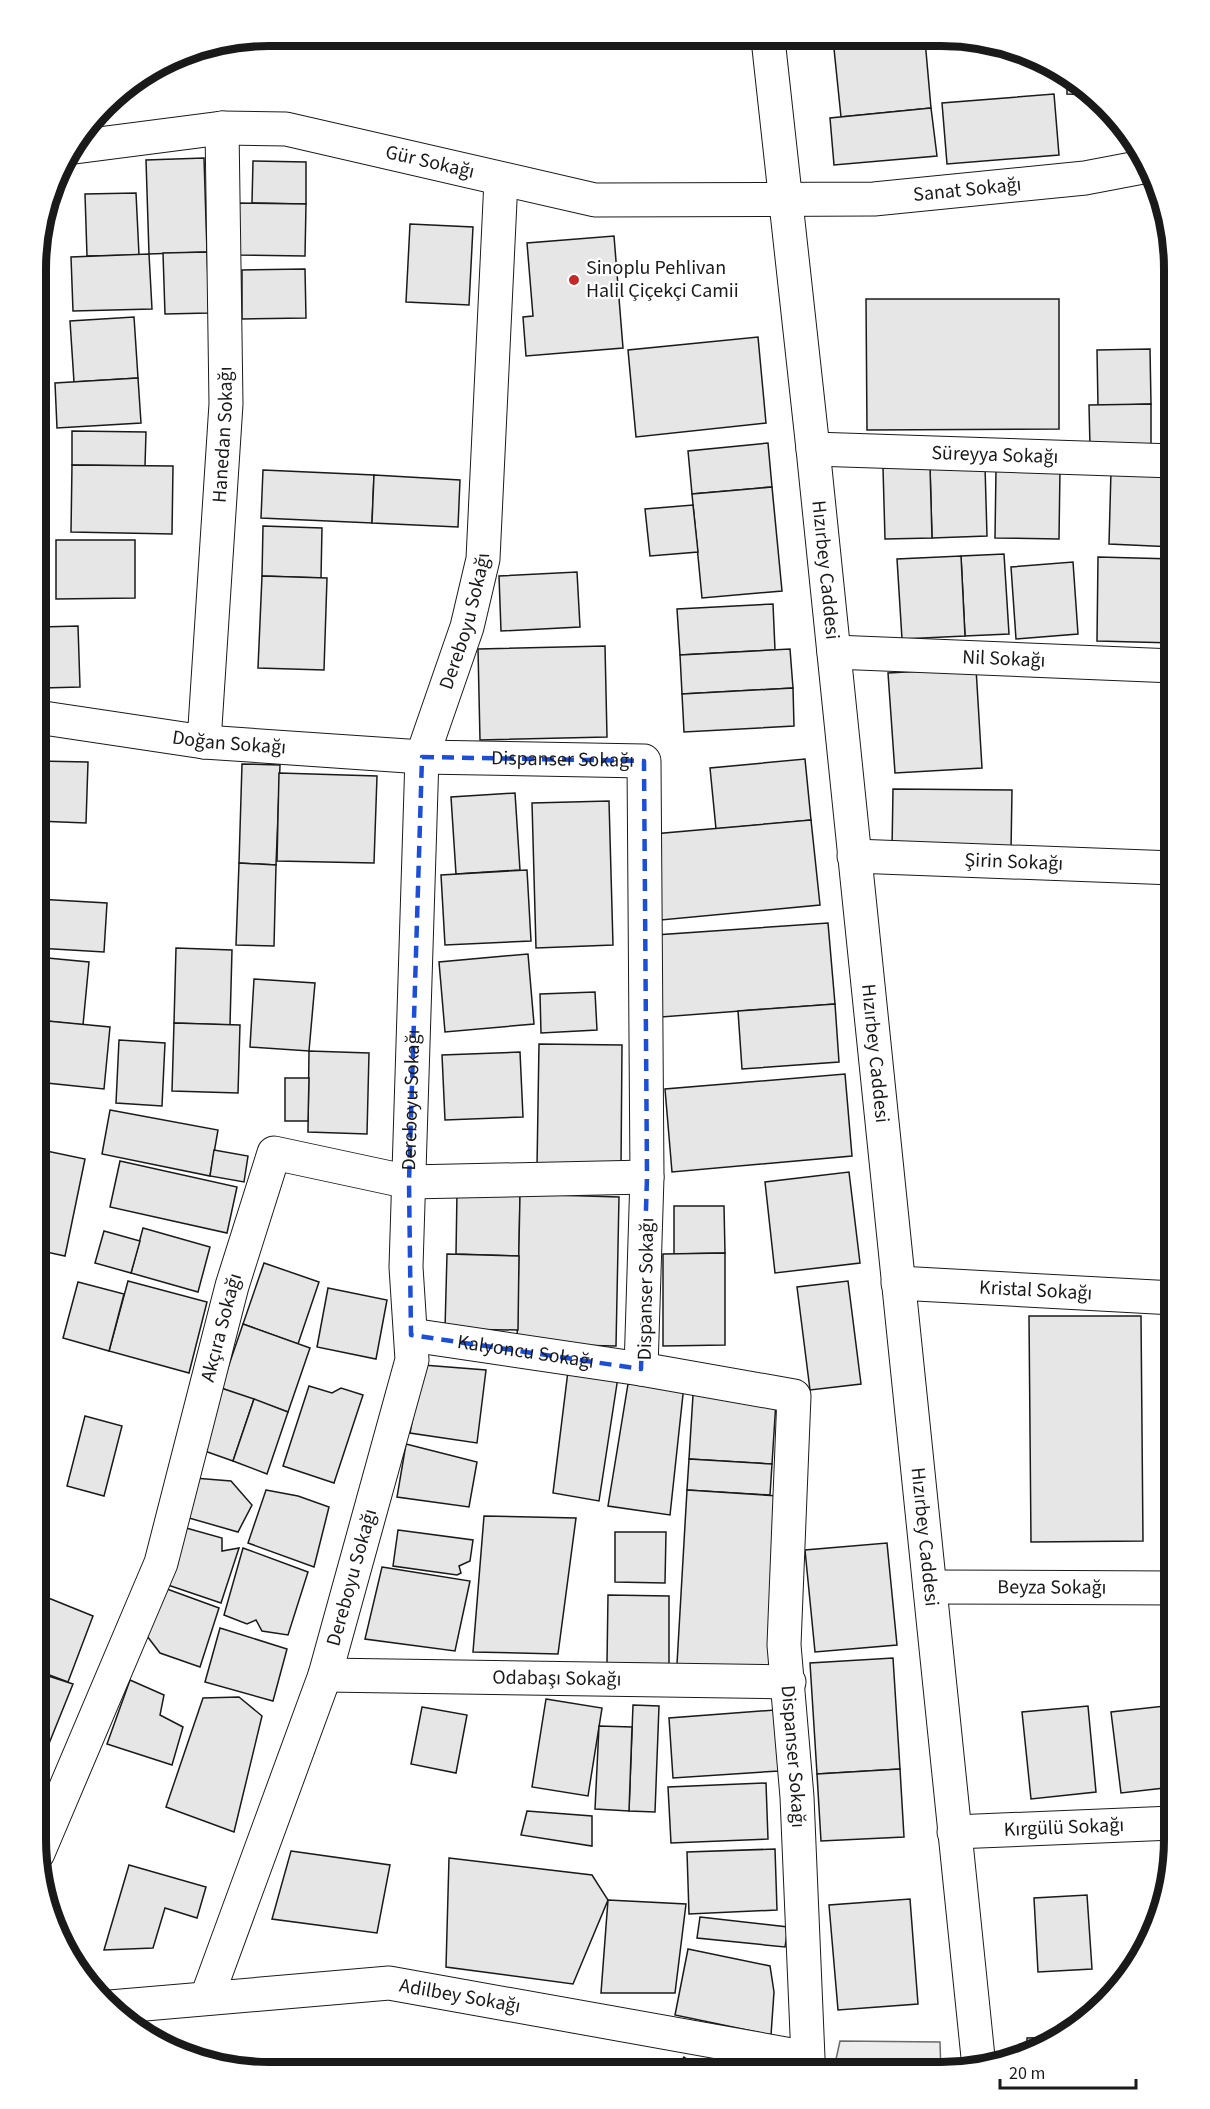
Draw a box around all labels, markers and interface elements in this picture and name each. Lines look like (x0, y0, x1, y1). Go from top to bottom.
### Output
street label: Gür Sokağı (383, 138, 477, 186)
street label: Sanat Sokağı (912, 170, 1023, 209)
place label: Sinoplu Pehlivan Halil Çiçekçi Camii (586, 254, 739, 305)
marker: Sinoplu Pehlivan Halil Çiçekçi Camii (567, 273, 581, 287)
street label: Hanedan Sokağı (206, 366, 240, 504)
street label: Süreyya Sokağı (931, 439, 1059, 471)
street label: Hızırbey Caddesi (804, 499, 846, 641)
street label: Dereboyu Sokağı (432, 552, 497, 693)
street label: Nil Sokağı (962, 643, 1046, 675)
street label: Doğan Sokağı (170, 723, 287, 762)
street label: Dispanser Sokağı (491, 744, 634, 775)
street label: Şirin Sokağı (964, 846, 1064, 878)
street label: Hızırbey Caddesi (854, 982, 896, 1124)
street label: Dereboyu Sokağı (395, 1029, 427, 1171)
street label: Dispanser Sokağı (631, 1217, 661, 1361)
street label: Akçıra Sokağı (194, 1270, 249, 1385)
street label: Kristal Sokağı (978, 1273, 1093, 1308)
street label: Kalyoncu Sokağı (455, 1328, 596, 1376)
street label: Hızırbey Caddesi (904, 1466, 946, 1608)
street label: Dereboyu Sokağı (320, 1506, 384, 1649)
street label: Beyza Sokağı (997, 1573, 1107, 1602)
street label: Odabaşı Sokağı (492, 1664, 622, 1693)
street label: Dispanser Sokağı (773, 1684, 812, 1828)
street label: Kırgülü Sokağı (1003, 1811, 1125, 1844)
street label: Adilbey Sokağı (397, 1972, 523, 2020)
scale bar (1000, 2052, 1136, 2090)
text: 20 m (1009, 2061, 1045, 2086)

